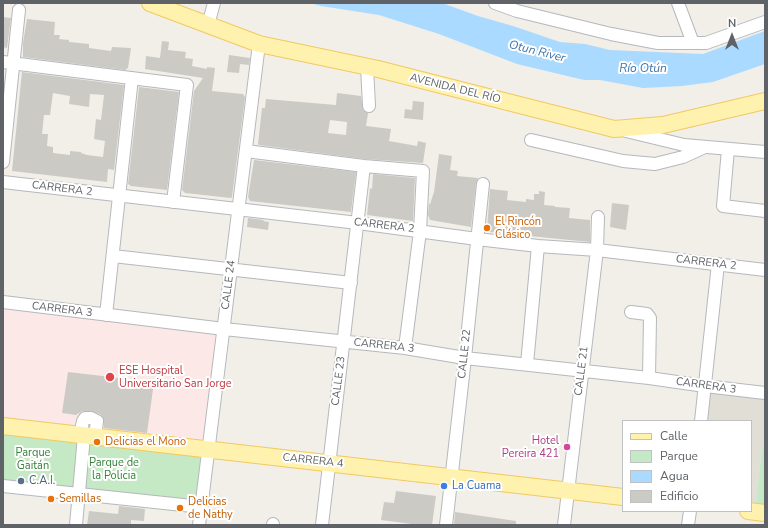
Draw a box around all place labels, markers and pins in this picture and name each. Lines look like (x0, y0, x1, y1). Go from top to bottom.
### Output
place label: El Rincón Clásico (495, 215, 541, 241)
marker: El Rincón Clásico (482, 223, 492, 233)
place label: ESE Hospital Universitario San Jorge (119, 364, 232, 390)
marker: ESE Hospital Universitario San Jorge (104, 371, 116, 383)
place label: Hotel Pereira 421 (502, 434, 559, 460)
place label: Delicias el Mono (105, 435, 186, 449)
marker: Delicias el Mono (92, 437, 102, 447)
marker: Hotel Pereira 421 (562, 442, 572, 452)
place label: C.A.I. (29, 474, 55, 488)
marker: C.A.I. (16, 476, 26, 486)
place label: La Cuama (452, 479, 501, 493)
marker: La Cuama (439, 481, 449, 491)
place label: Semillas (59, 492, 101, 506)
marker: Semillas (46, 494, 56, 504)
place label: Delicias de Nathy (188, 495, 233, 521)
marker: Delicias de Nathy (175, 503, 185, 513)

